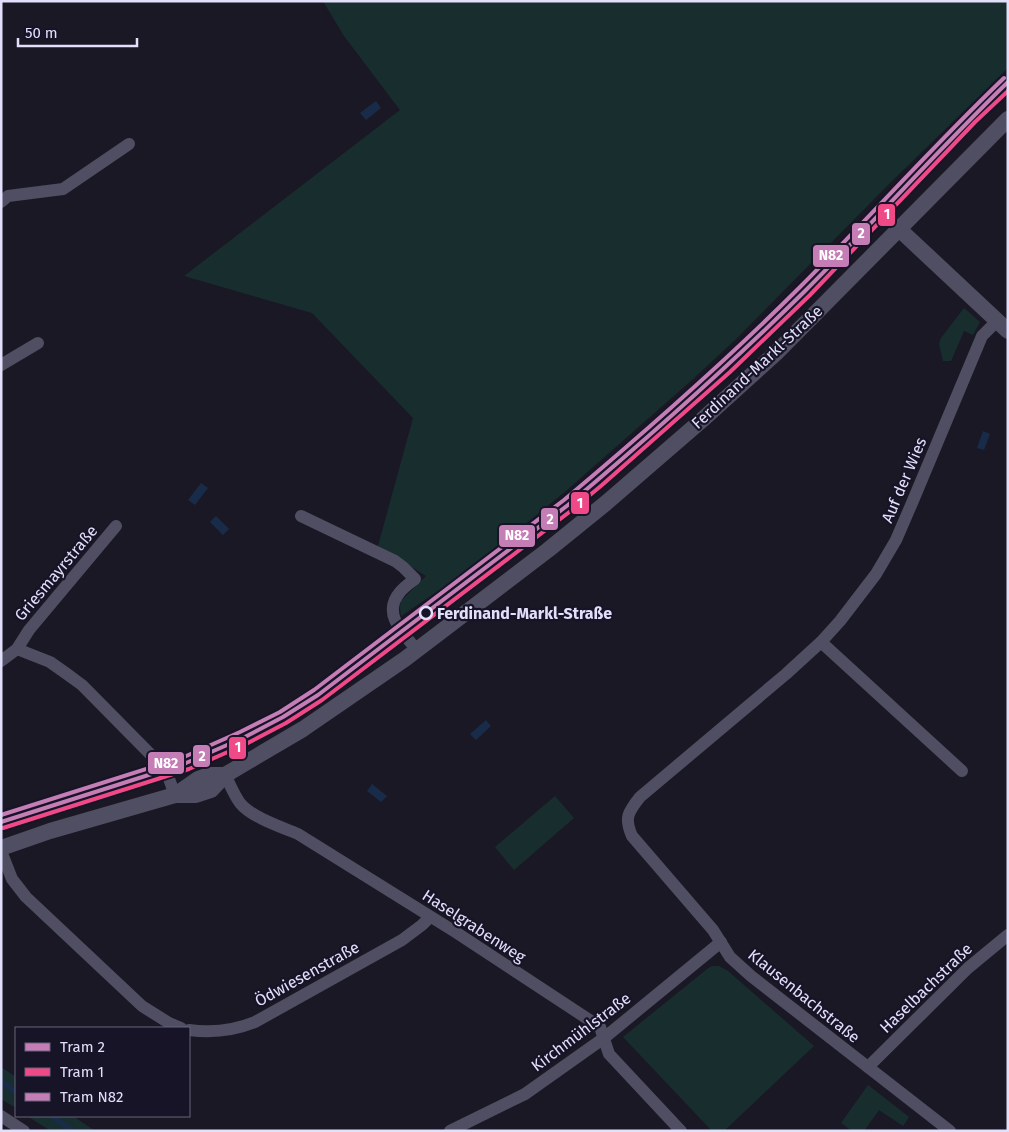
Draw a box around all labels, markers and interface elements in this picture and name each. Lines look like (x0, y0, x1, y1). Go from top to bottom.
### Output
scale bar (18, 15, 136, 47)
text: 50 m (25, 24, 58, 42)
line badge: 1 (877, 203, 896, 227)
text: 1 (884, 206, 890, 223)
line badge: 2 (851, 222, 871, 246)
text: 2 (857, 225, 865, 242)
line badge: N82 (812, 244, 850, 268)
text: N82 (819, 247, 843, 264)
street label: Ferdinand-Markl-Straße (688, 301, 826, 433)
street label: Auf der Wies (878, 435, 930, 525)
line badge: 1 (570, 491, 590, 515)
text: 1 (577, 495, 583, 512)
line badge: 2 (540, 507, 559, 531)
text: 2 (546, 511, 554, 528)
street label: Griesmayrstraße (11, 521, 101, 625)
line badge: N82 (498, 524, 536, 548)
text: N82 (505, 527, 529, 544)
place label: Ferdinand-Markl-Straße (437, 604, 612, 623)
marker: Ferdinand-Markl-Straße (419, 606, 433, 620)
line badge: 1 (228, 736, 247, 760)
text: 1 (235, 739, 241, 756)
line badge: 2 (192, 744, 211, 768)
text: 2 (198, 748, 206, 765)
line badge: N82 (147, 751, 185, 775)
text: N82 (154, 755, 178, 772)
street label: Haselgrabenweg (419, 886, 530, 967)
street label: Ödwiesenstraße (251, 937, 363, 1011)
street label: Haselbachstraße (876, 939, 976, 1037)
street label: Klausenbachstraße (744, 945, 864, 1047)
street label: Kirchmühlstraße (528, 988, 634, 1076)
legend (15, 1027, 190, 1117)
text: Tram 2 (60, 1038, 105, 1056)
text: Tram 1 (60, 1063, 104, 1081)
text: Tram N82 (60, 1088, 123, 1106)

